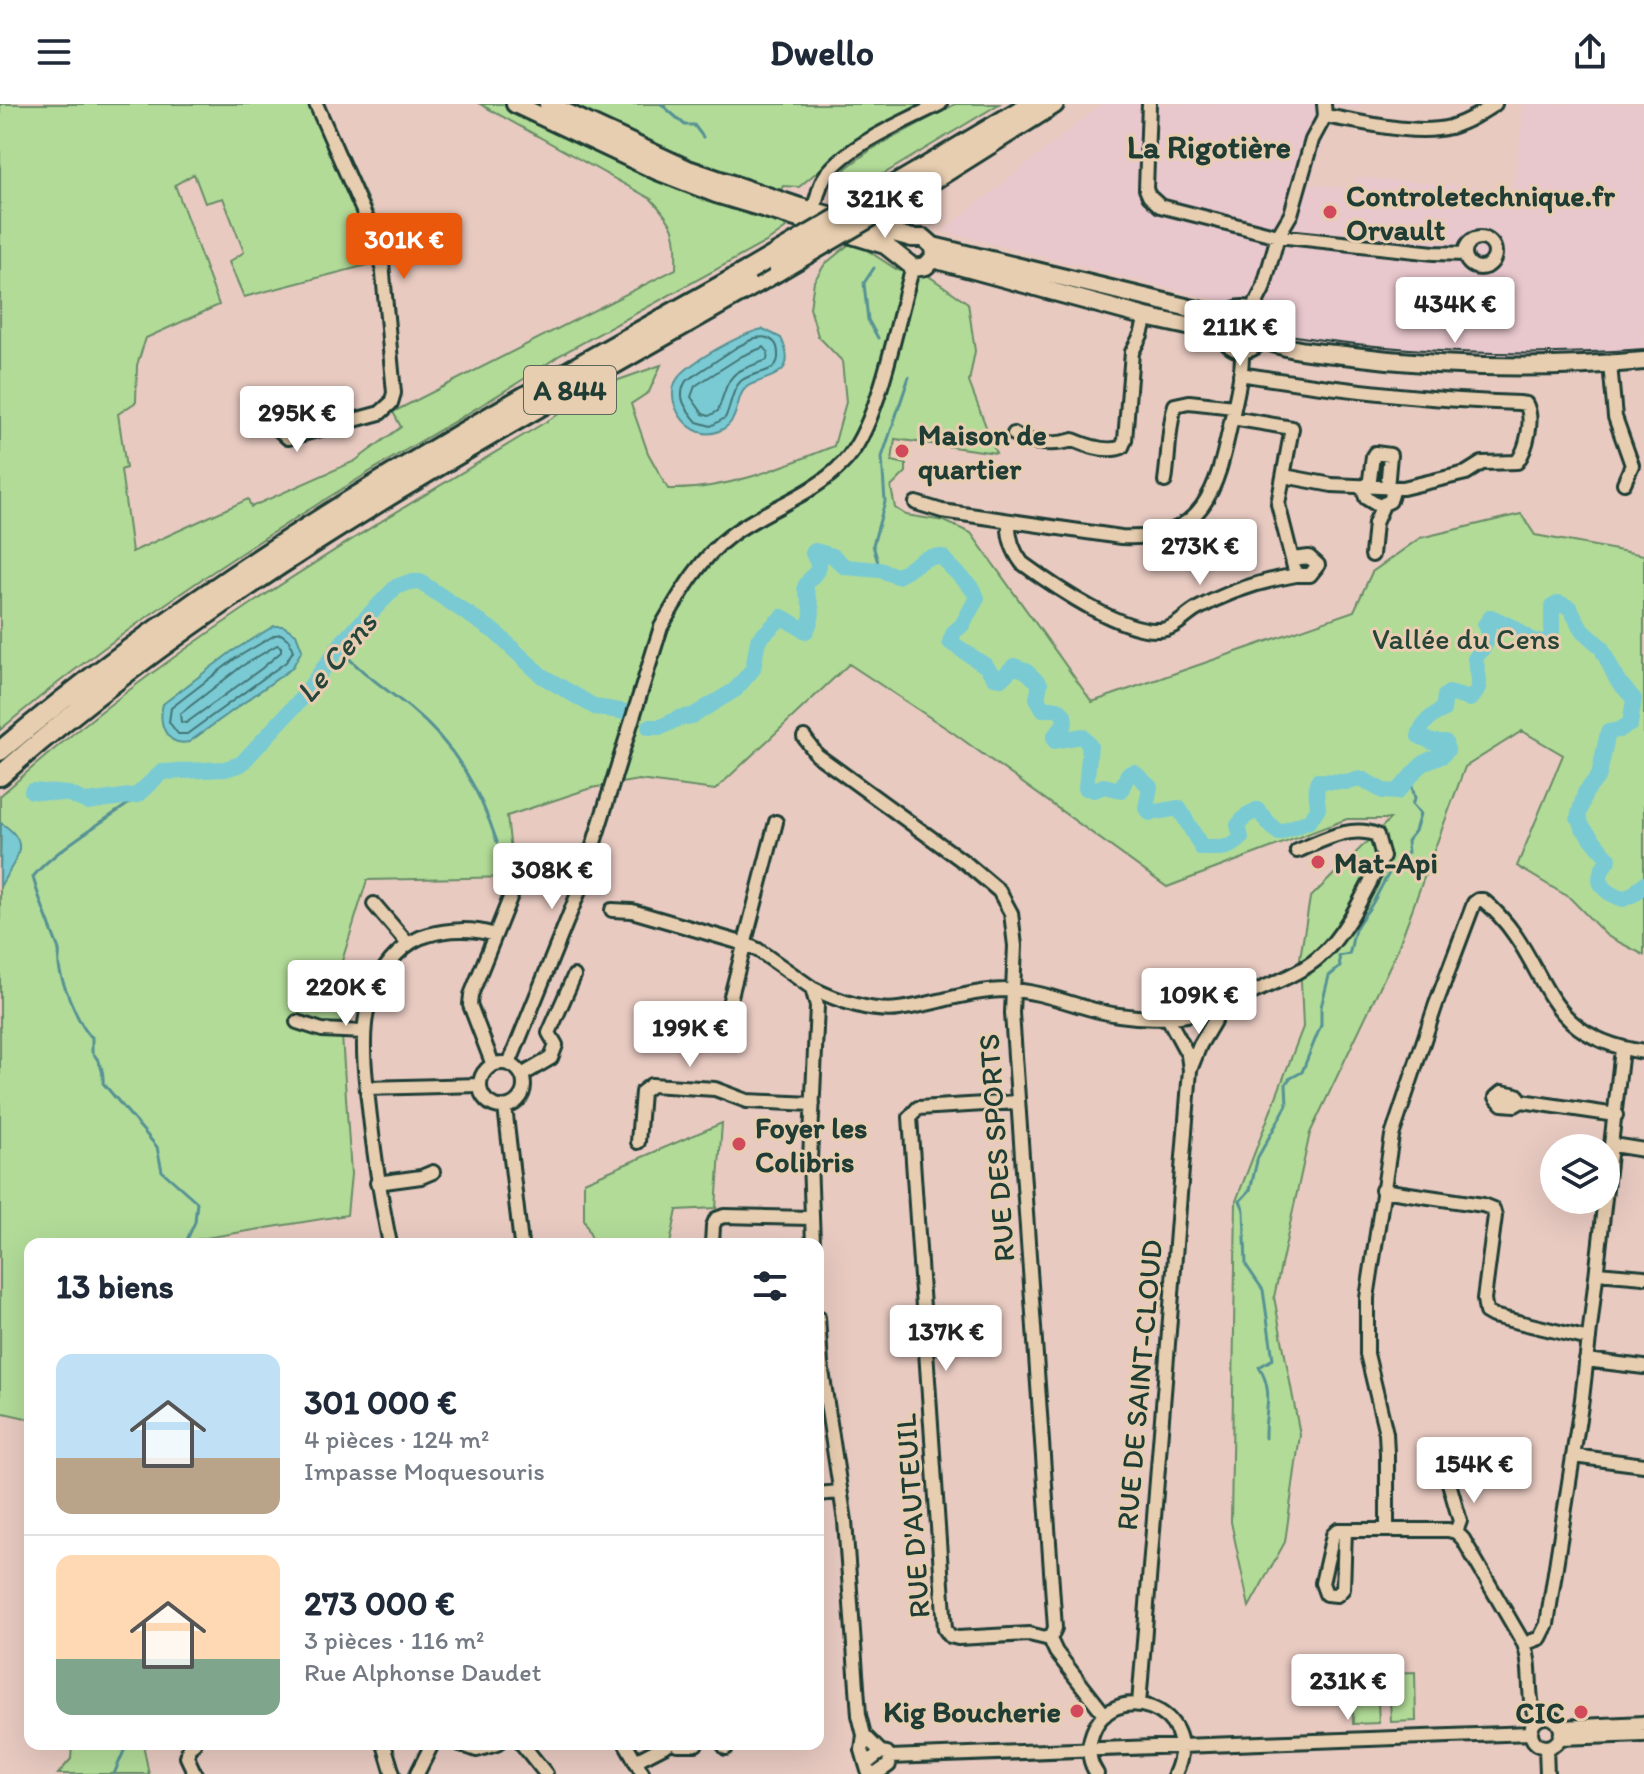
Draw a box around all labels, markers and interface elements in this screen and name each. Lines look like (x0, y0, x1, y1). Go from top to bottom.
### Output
icon: menu (32, 30, 76, 74)
icon: share (1568, 30, 1612, 74)
text: Dwello (770, 31, 874, 74)
district label: La Rigotière (1127, 128, 1291, 166)
pin: 321K € (820, 172, 950, 240)
place label: Controletechnique.fr Orvault (1346, 177, 1615, 248)
text: 321K € (846, 182, 924, 214)
marker: Controletechnique.fr Orvault (1321, 203, 1339, 221)
pin: 301K € (339, 213, 469, 281)
text: 301K € (364, 223, 444, 255)
pin: 434K € (1390, 277, 1520, 345)
text: 434K € (1414, 287, 1496, 319)
pin: 211K € (1175, 300, 1305, 368)
text: 211K € (1202, 310, 1278, 342)
road number: A 844 (524, 366, 616, 414)
pin: 295K € (232, 386, 362, 454)
text: 295K € (258, 396, 336, 428)
place label: Maison de quartier (918, 416, 1047, 487)
marker: Maison de quartier (893, 442, 911, 460)
pin: 273K € (1135, 519, 1265, 587)
text: 273K € (1161, 529, 1239, 561)
water label: Le Cens (287, 603, 386, 710)
park label: Vallée du Cens (1372, 620, 1560, 657)
pin: 308K € (487, 843, 617, 911)
place label: Mat-Api (1334, 844, 1438, 881)
text: 308K € (511, 853, 593, 885)
marker: Mat-Api (1309, 853, 1327, 871)
pin: 220K € (281, 960, 411, 1028)
pin: 109K € (1134, 968, 1264, 1036)
text: 220K € (306, 970, 386, 1002)
text: 109K € (1160, 978, 1239, 1010)
pin: 199K € (625, 1001, 755, 1069)
text: 199K € (652, 1011, 728, 1043)
street label: RUE DES SPORTS (970, 1033, 1022, 1263)
place label: Foyer les Colibris (755, 1109, 867, 1180)
map controls (1540, 1134, 1620, 1214)
button: layers (1540, 1134, 1620, 1214)
marker: Foyer les Colibris (730, 1135, 748, 1153)
street label: RUE DE SAINT-CLOUD (1108, 1238, 1170, 1532)
icon: filters (748, 1264, 792, 1308)
text: 13 biens (56, 1266, 174, 1307)
pin: 137K € (881, 1305, 1011, 1373)
text: 137K € (908, 1315, 984, 1347)
text: 301 000 € (304, 1382, 457, 1423)
icon: home (120, 1386, 216, 1482)
street label: RUE D'AUTEUIL (886, 1412, 938, 1620)
text: 4 pièces · 124 m² (304, 1423, 489, 1455)
pin: 154K € (1409, 1437, 1539, 1505)
text: 154K € (1435, 1447, 1513, 1479)
text: Impasse Moquesouris (304, 1455, 545, 1487)
text: 273 000 € (304, 1583, 455, 1624)
icon: home (120, 1587, 216, 1683)
text: 3 pièces · 116 m² (304, 1624, 484, 1656)
pin: 231K € (1283, 1654, 1413, 1722)
text: Rue Alphonse Daudet (304, 1656, 541, 1688)
text: 231K € (1309, 1664, 1387, 1696)
place label: Kig Boucherie (883, 1693, 1061, 1730)
place label: CIC (1515, 1694, 1565, 1731)
marker: Kig Boucherie (1068, 1702, 1086, 1720)
marker: CIC (1572, 1703, 1590, 1721)

